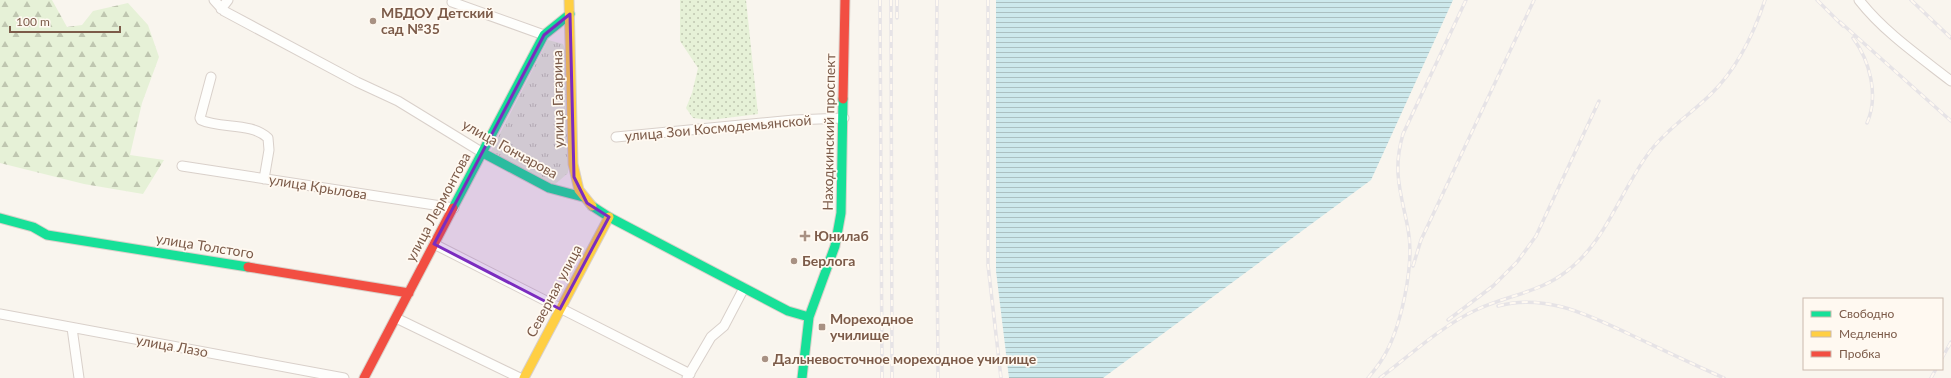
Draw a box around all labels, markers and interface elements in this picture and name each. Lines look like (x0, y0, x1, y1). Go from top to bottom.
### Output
place label: МБДОУ Детский сад №35 (381, 4, 493, 37)
scale bar (10, 8, 120, 34)
text: 100 m (16, 14, 50, 29)
marker: МБДОУ Детский сад №35 (368, 16, 378, 26)
street label: улица Гагарина (548, 50, 567, 148)
street label: Находкинский проспект (819, 53, 838, 211)
street label: улица Зои Космодемьянской (624, 111, 812, 144)
street label: улица Гончарова (459, 115, 561, 182)
street label: улица Лермонтова (402, 149, 474, 264)
street label: улица Крылова (268, 170, 368, 203)
place label: Юнилаб (814, 227, 869, 244)
street label: улица Толстого (155, 229, 255, 262)
marker: Юнилаб (799, 230, 811, 242)
street label: Северная улица (522, 242, 585, 340)
place label: Берлога (802, 252, 855, 269)
marker: Берлога (789, 256, 799, 266)
legend (1803, 298, 1943, 370)
text: Свободно (1839, 306, 1895, 321)
place label: Мореходное училище (830, 310, 914, 343)
marker: Мореходное училище (817, 322, 827, 332)
text: Медленно (1839, 326, 1898, 341)
street label: улица Лазо (135, 331, 210, 360)
text: Пробка (1839, 346, 1880, 361)
place label: Дальневосточное мореходное училище (773, 350, 1037, 367)
marker: Дальневосточное мореходное училище (760, 354, 770, 364)

